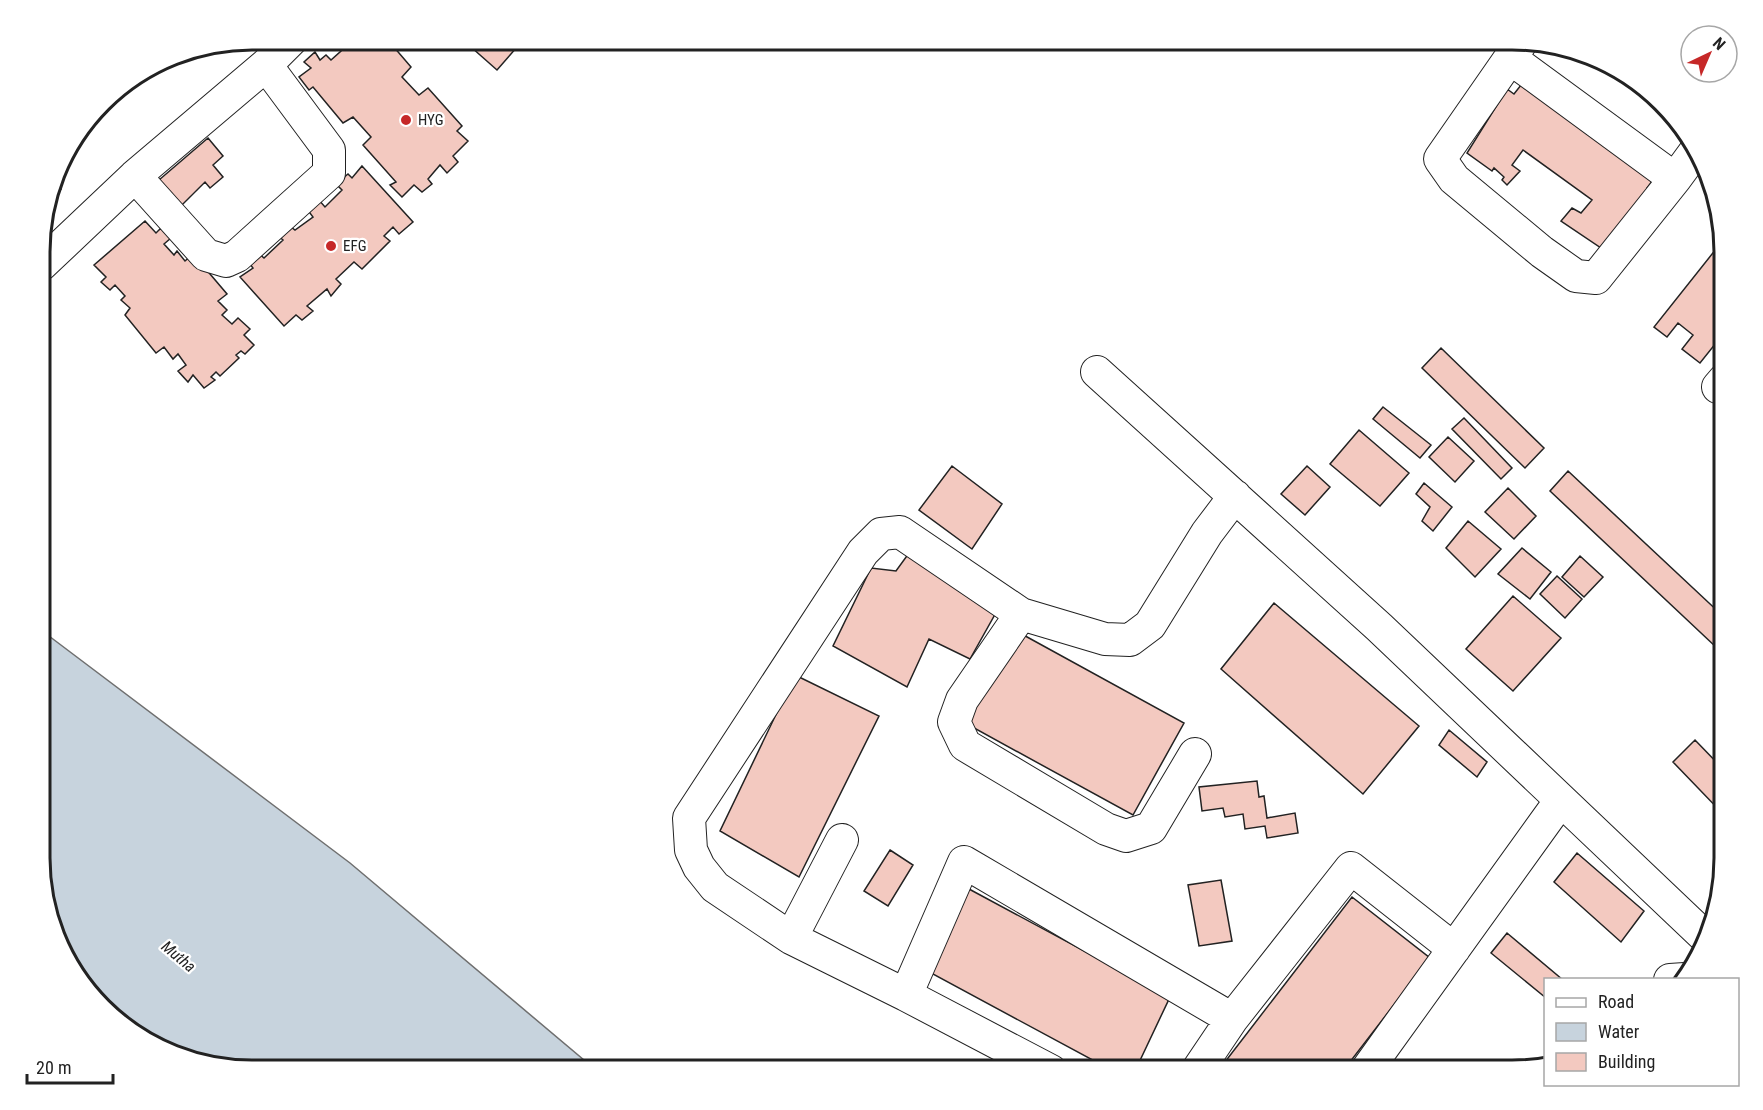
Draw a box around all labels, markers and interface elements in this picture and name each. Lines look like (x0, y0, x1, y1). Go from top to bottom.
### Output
north arrow (1679, 24, 1739, 84)
text: N (1709, 33, 1729, 54)
place label: HYG (418, 111, 444, 129)
marker: HYG (399, 113, 413, 127)
place label: EFG (343, 237, 367, 255)
marker: EFG (324, 239, 338, 253)
water label: Mutha (158, 937, 200, 976)
legend (1544, 978, 1739, 1086)
text: Road (1598, 991, 1634, 1012)
text: Water (1598, 1021, 1640, 1042)
scale bar (27, 1047, 112, 1085)
text: Building (1598, 1051, 1655, 1072)
text: 20 m (36, 1057, 71, 1078)

